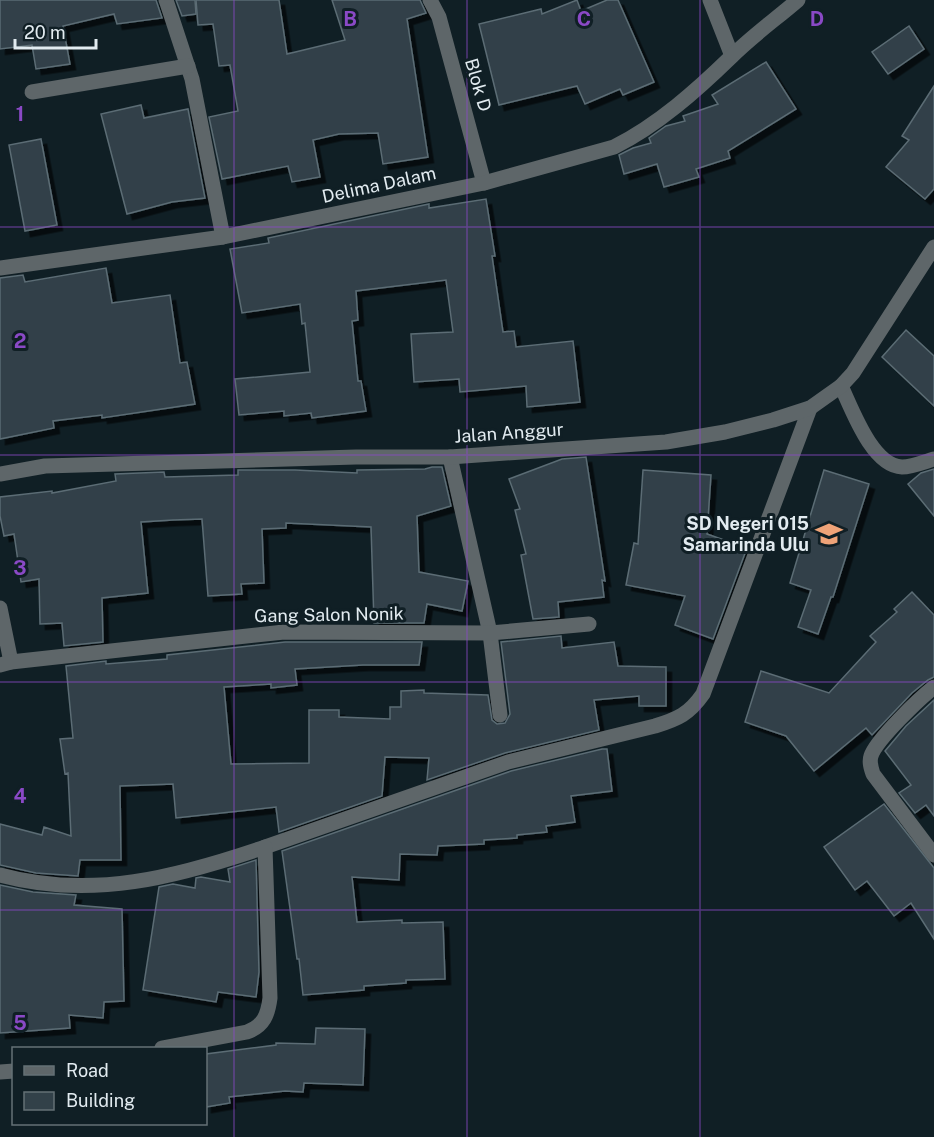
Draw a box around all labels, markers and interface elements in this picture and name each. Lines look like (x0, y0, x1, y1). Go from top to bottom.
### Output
text: B (343, 7, 357, 31)
text: C (577, 7, 591, 31)
text: D (810, 7, 824, 31)
scale bar (15, 12, 96, 50)
text: 20 m (24, 22, 66, 43)
street label: Blok D (461, 56, 496, 114)
text: 1 (16, 102, 24, 126)
street label: Delima Dalam (320, 162, 438, 207)
text: 2 (14, 329, 26, 353)
street label: Jalan Anggur (454, 418, 564, 447)
place label: SD Negeri 015 Samarinda Ulu (683, 513, 809, 555)
school or university icon: SD Negeri 015 Samarinda Ulu (814, 519, 844, 549)
text: 3 (13, 556, 27, 580)
street label: Gang Salon Nonik (254, 603, 404, 626)
text: 4 (13, 784, 27, 808)
text: 5 (13, 1011, 27, 1035)
legend (12, 1047, 207, 1125)
text: Road (66, 1060, 109, 1081)
text: Building (66, 1090, 135, 1111)

